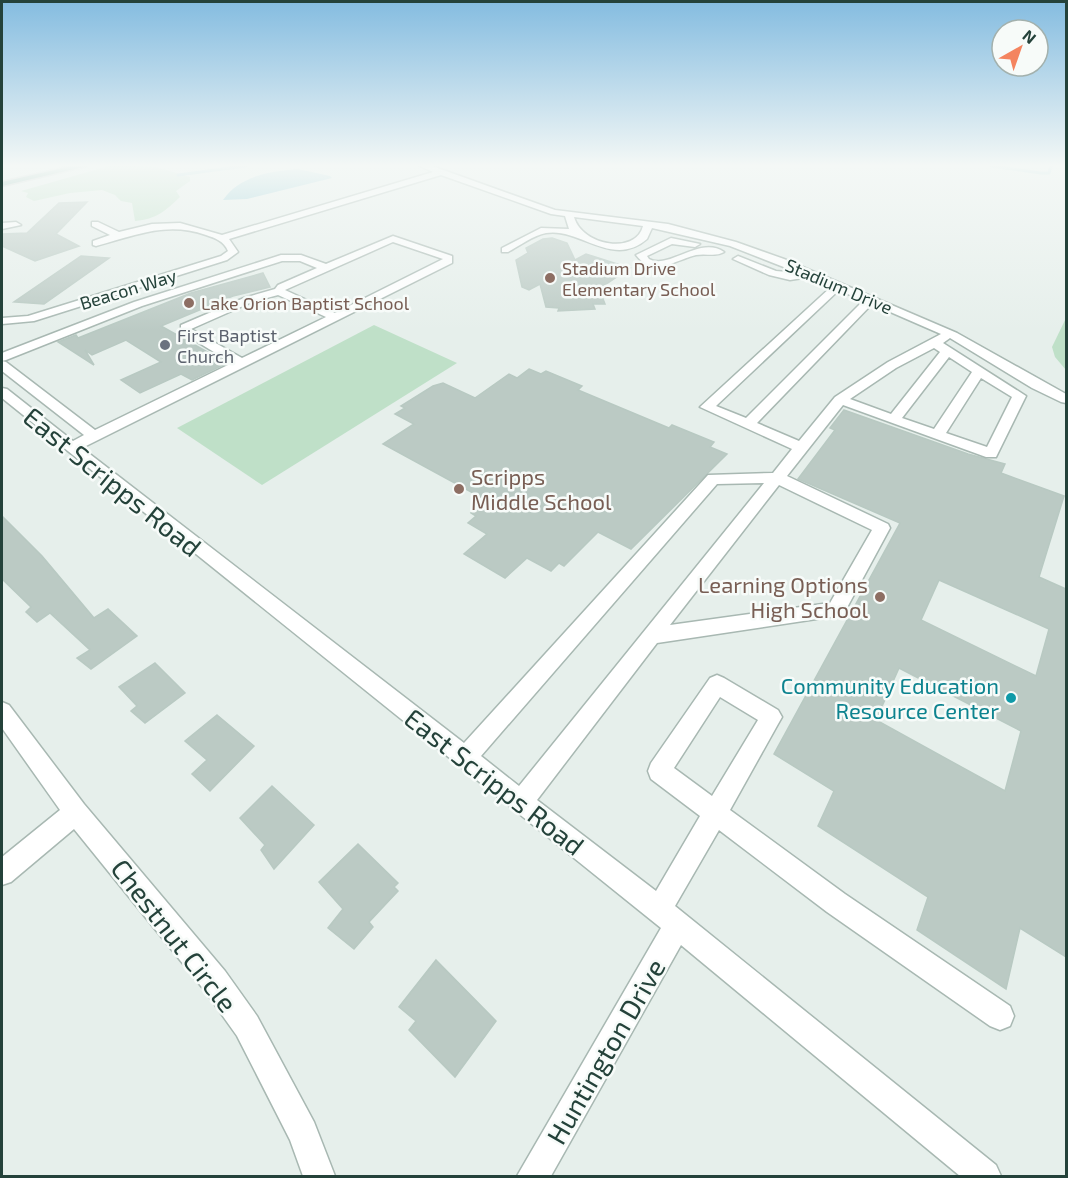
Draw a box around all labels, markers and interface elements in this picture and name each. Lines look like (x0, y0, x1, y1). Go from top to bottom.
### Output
north arrow (990, 18, 1050, 78)
text: N (1019, 25, 1040, 47)
street label: Stadium Drive (782, 254, 896, 318)
place label: Stadium Drive Elementary School (562, 257, 716, 300)
street label: Beacon Way (77, 264, 180, 314)
marker: Stadium Drive Elementary School (543, 271, 557, 285)
place label: Lake Orion Baptist School (201, 292, 410, 314)
marker: Lake Orion Baptist School (182, 296, 196, 310)
place label: First Baptist Church (177, 324, 277, 367)
marker: First Baptist Church (158, 338, 172, 352)
street label: East Scripps Road (17, 400, 208, 563)
place label: Scripps Middle School (471, 463, 612, 514)
marker: Scripps Middle School (452, 482, 466, 496)
place label: Learning Options High School (698, 571, 868, 622)
marker: Learning Options High School (873, 590, 887, 604)
place label: Community Education Resource Center (781, 672, 999, 723)
marker: Community Education Resource Center (1004, 691, 1018, 705)
street label: East Scripps Road (398, 701, 591, 862)
street label: Chestnut Circle (105, 852, 245, 1018)
street label: Huntington Drive (539, 953, 672, 1150)

